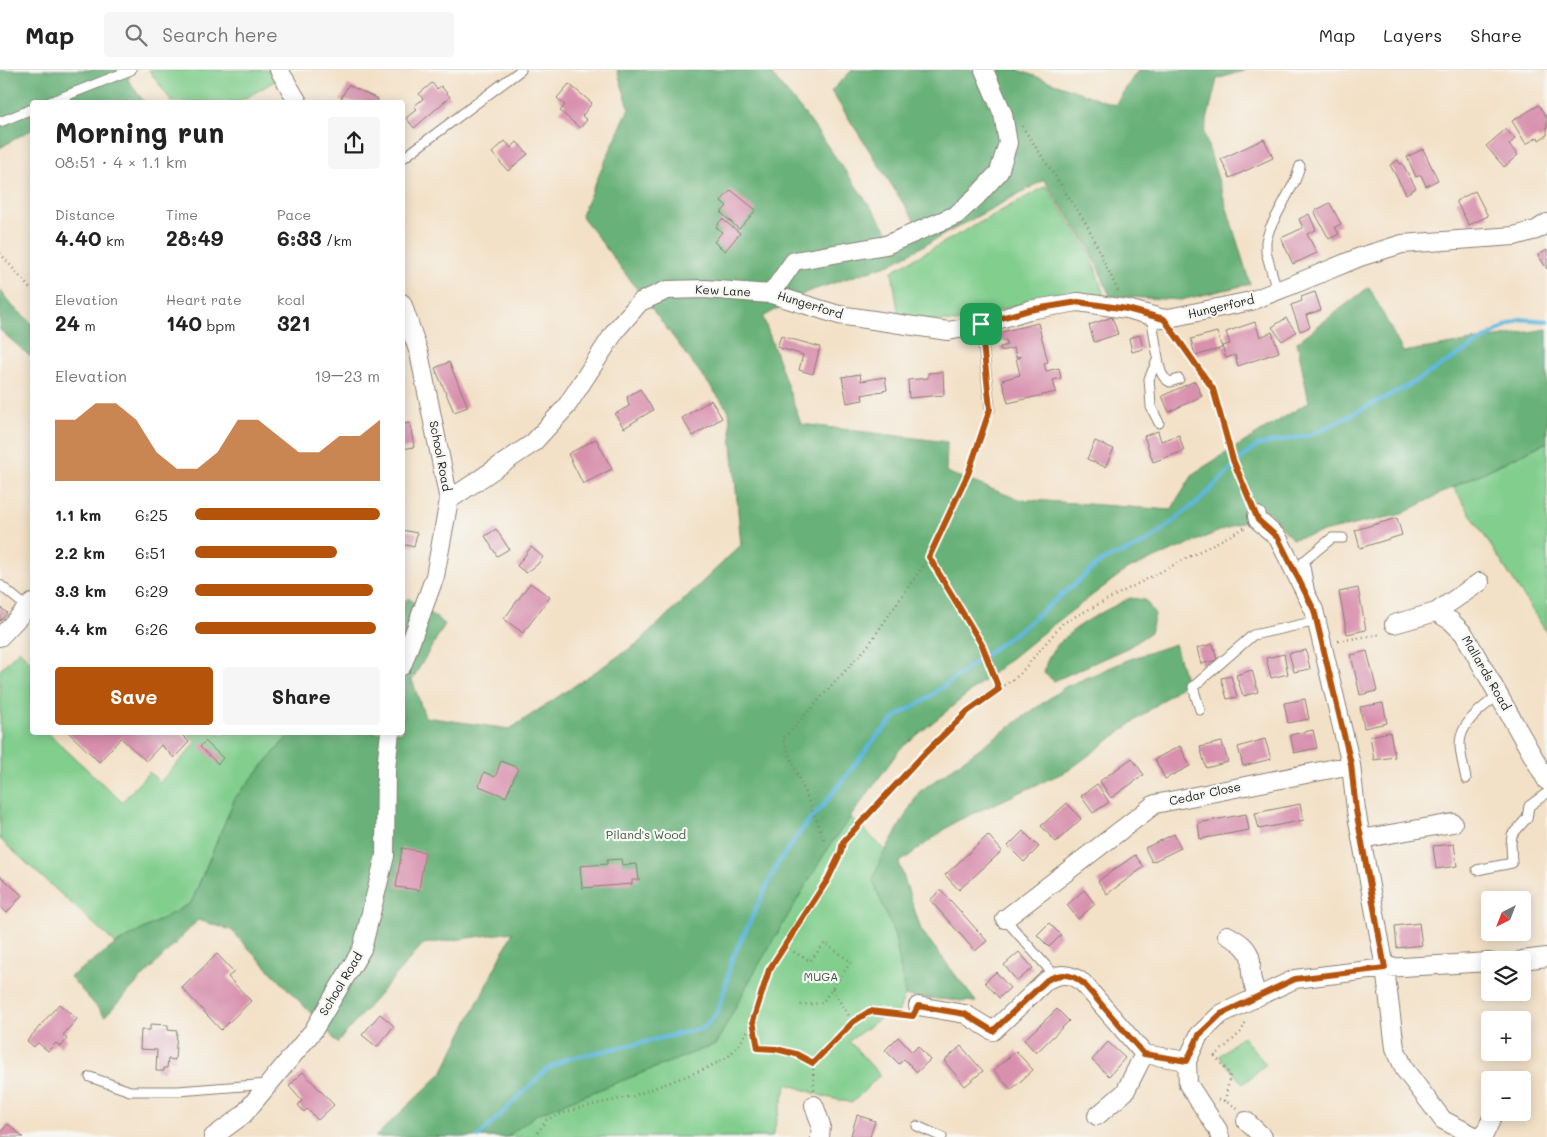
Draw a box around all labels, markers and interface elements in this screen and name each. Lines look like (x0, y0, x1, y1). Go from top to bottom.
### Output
search box (104, 12, 454, 57)
text: Map (25, 19, 74, 50)
icon: search (122, 21, 150, 49)
text: Search here (162, 22, 278, 47)
text: Map (1319, 23, 1355, 47)
text: Layers (1383, 23, 1442, 47)
text: Share (1470, 23, 1522, 47)
text: Morning run (55, 114, 224, 150)
button: share (328, 117, 380, 169)
text: 08:51 · 4 × 1.1 km (55, 151, 187, 172)
text: Distance (55, 205, 115, 224)
text: Time (166, 205, 198, 224)
text: Pace (277, 205, 311, 224)
text: 4.40 (55, 224, 102, 251)
text: 28:49 (166, 224, 223, 251)
text: 6:33 (277, 224, 322, 251)
text: km (102, 231, 125, 250)
text: /km (322, 231, 352, 250)
street label: Kew Lane (695, 281, 751, 299)
street label: Hungerford (776, 287, 845, 322)
text: Elevation (55, 290, 118, 309)
text: Heart rate (166, 290, 242, 309)
text: kcal (277, 290, 305, 309)
street label: Hungerford (1186, 291, 1256, 321)
pin (960, 303, 1002, 345)
text: 24 (55, 309, 80, 336)
text: 140 (166, 309, 202, 336)
text: 321 (277, 309, 311, 336)
icon: arrive (967, 310, 995, 338)
text: m (80, 316, 96, 335)
text: bpm (202, 316, 235, 335)
text: Elevation (55, 365, 127, 386)
text: 19–23 m (314, 365, 380, 386)
street label: School Road (426, 419, 456, 493)
text: 1.1 km (55, 504, 101, 525)
text: 6:25 (135, 504, 168, 525)
text: 2.2 km (55, 542, 105, 563)
text: 6:51 (135, 542, 166, 563)
text: 3.3 km (55, 580, 106, 601)
text: 6:29 (135, 580, 168, 601)
text: 4.4 km (55, 618, 107, 639)
text: 6:26 (135, 618, 168, 639)
street label: Mallards Road (1459, 632, 1515, 713)
button: Save (55, 667, 213, 725)
button: Share (223, 667, 380, 725)
street label: Cedar Close (1167, 778, 1242, 808)
park label: Piland's Wood (606, 826, 687, 842)
north arrow (1481, 891, 1531, 941)
map controls (1481, 891, 1531, 1121)
street label: School Road (315, 948, 366, 1018)
button: layers (1481, 951, 1531, 1001)
park label: MUGA (804, 968, 838, 984)
button: + (1481, 1011, 1531, 1061)
button: − (1481, 1071, 1531, 1121)

